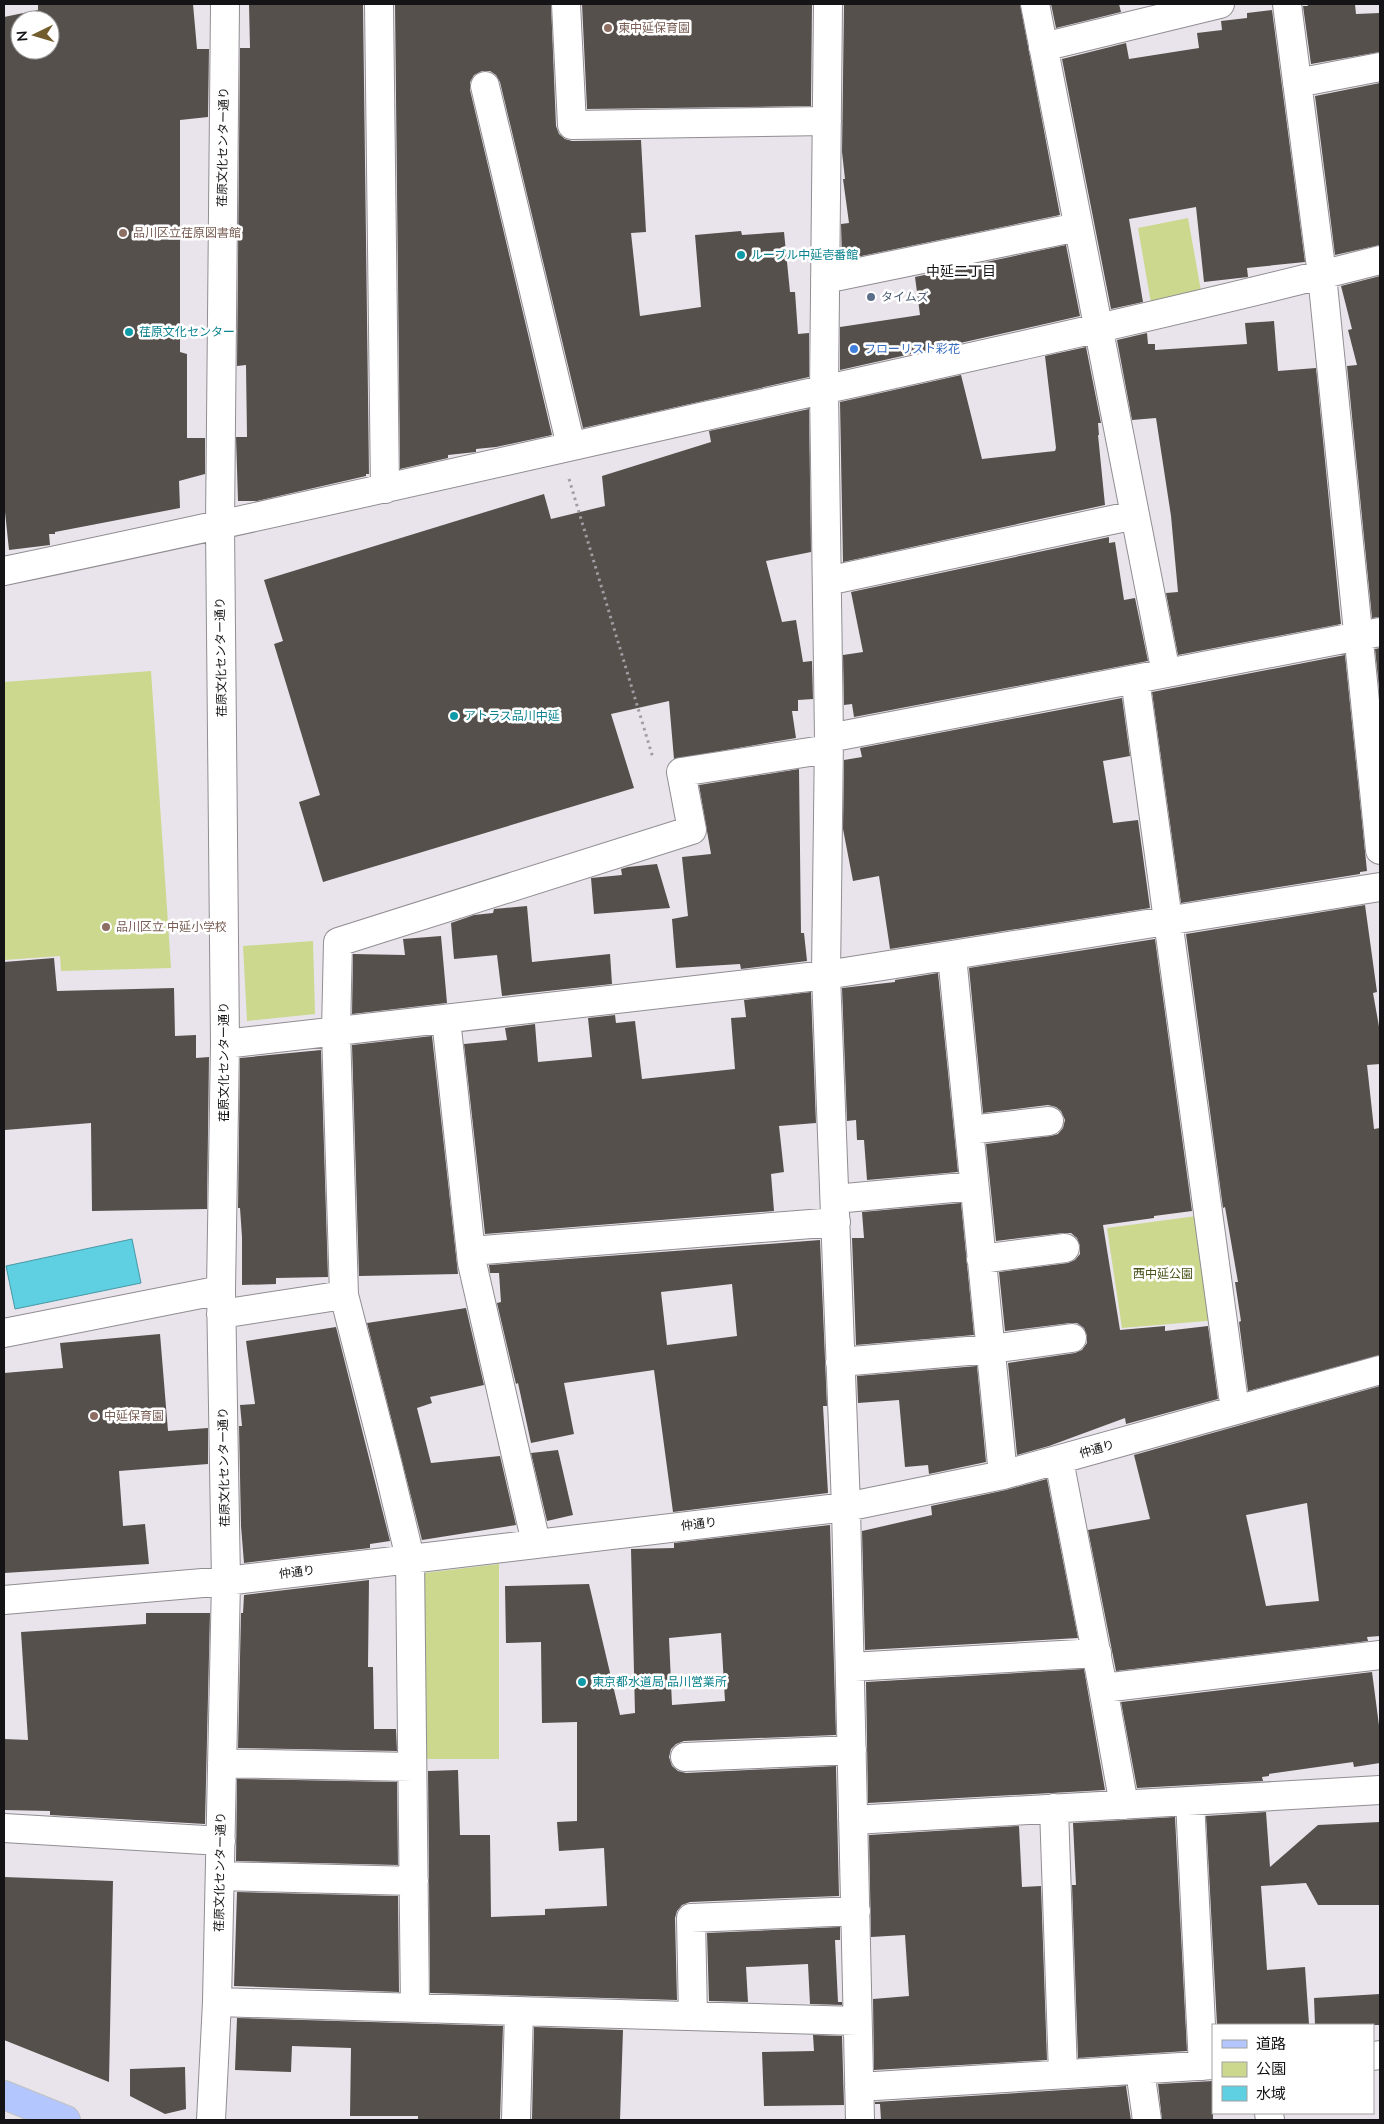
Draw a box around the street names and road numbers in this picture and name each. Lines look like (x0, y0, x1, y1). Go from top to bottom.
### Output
street label: 荏原文化センター通り (214, 87, 231, 207)
street label: 荏原文化センター通り (212, 597, 229, 717)
street label: 荏原文化センター通り (216, 1002, 231, 1122)
street label: 荏原文化センター通り (215, 1407, 232, 1527)
street label: 仲通り (1077, 1436, 1116, 1461)
street label: 仲通り (680, 1514, 718, 1533)
street label: 仲通り (278, 1562, 316, 1581)
street label: 荏原文化センター通り (211, 1812, 228, 1932)

